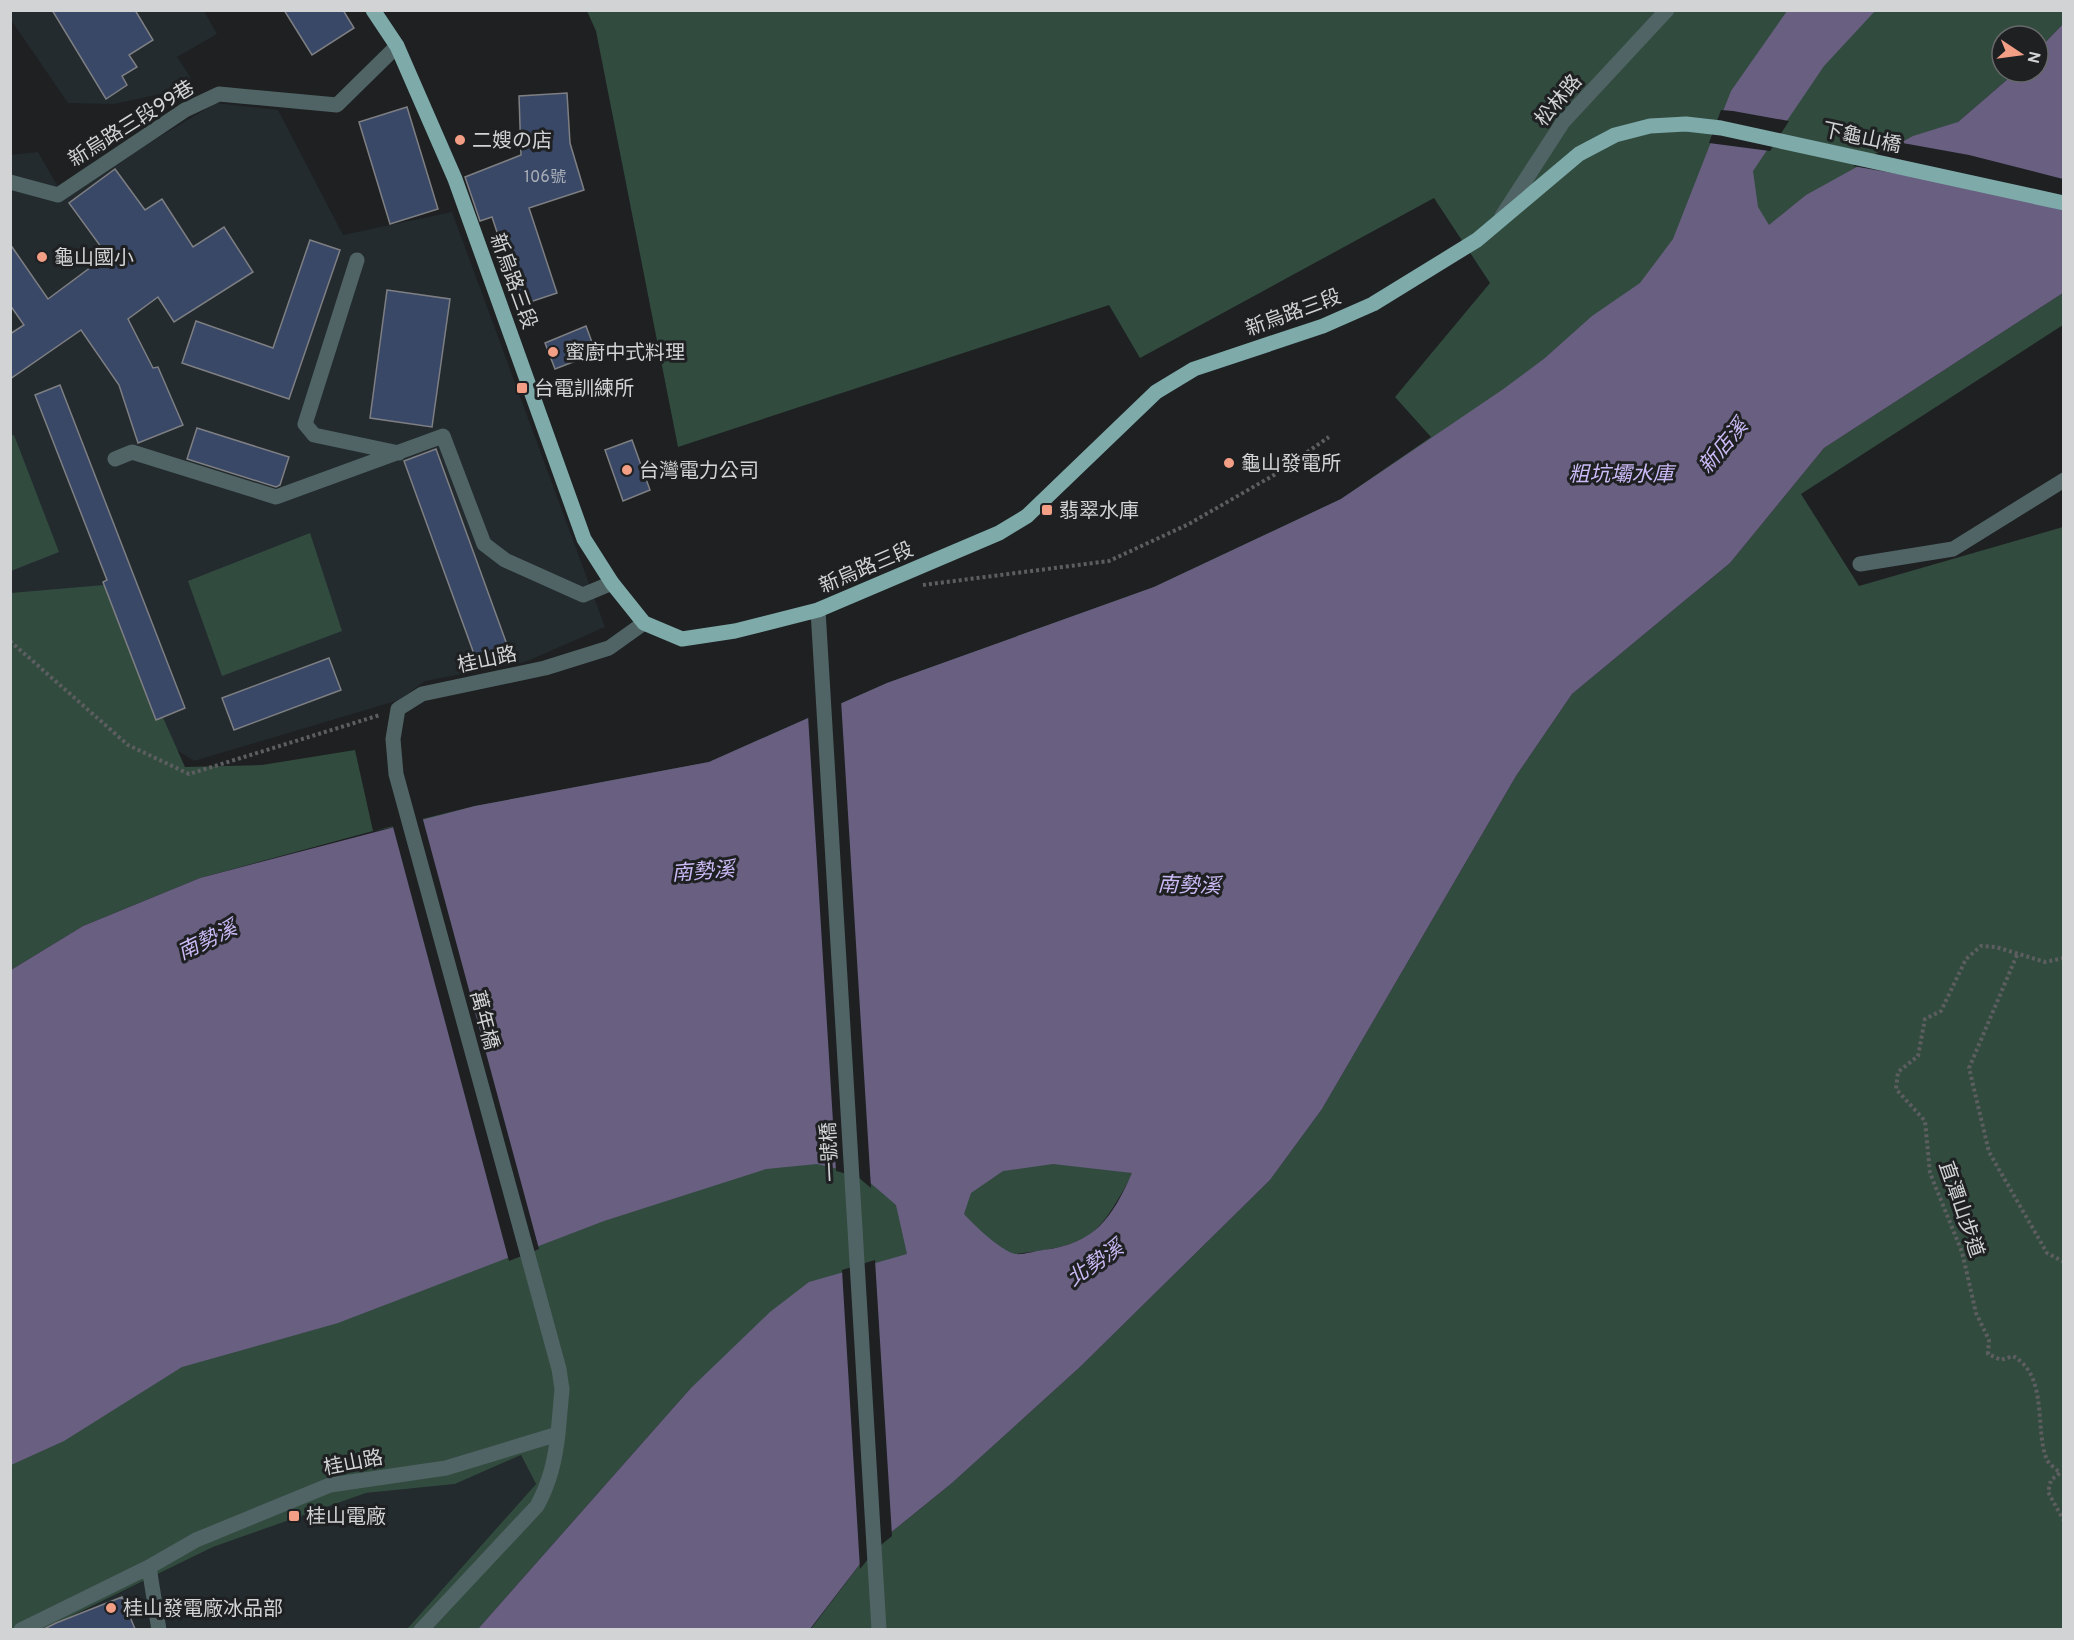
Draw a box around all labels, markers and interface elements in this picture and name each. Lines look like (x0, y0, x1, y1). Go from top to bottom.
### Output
north arrow (1990, 24, 2050, 84)
text: N (2022, 49, 2044, 65)
street label: 松林路 (1530, 70, 1589, 133)
street label: 新烏路三段99巷 (64, 76, 200, 174)
street label: 下龜山橋 (1820, 118, 1903, 160)
place label: 二嫂の店 (472, 129, 552, 155)
marker: 二嫂の店 (453, 133, 467, 147)
house number: 106號 (524, 168, 566, 188)
street label: 新烏路三段 (483, 230, 541, 333)
place label: 龜山國小 (54, 246, 134, 272)
marker: 龜山國小 (35, 250, 49, 264)
street label: 新烏路三段 (1242, 285, 1345, 343)
place label: 蜜廚中式料理 (565, 341, 685, 367)
marker: 蜜廚中式料理 (546, 345, 560, 359)
place label: 台電訓練所 (534, 377, 634, 403)
marker: 台電訓練所 (515, 381, 529, 395)
water label: 新店溪 (1694, 412, 1757, 480)
place label: 龜山發電所 (1241, 452, 1341, 478)
marker: 龜山發電所 (1222, 456, 1236, 470)
place label: 台灣電力公司 (639, 459, 759, 485)
water label: 粗坑壩水庫 (1569, 462, 1676, 489)
marker: 台灣電力公司 (620, 463, 634, 477)
place label: 翡翠水庫 (1059, 499, 1139, 525)
marker: 翡翠水庫 (1040, 503, 1054, 517)
street label: 新烏路三段 (816, 537, 918, 600)
street label: 桂山路 (455, 642, 519, 680)
water label: 南勢溪 (671, 857, 738, 888)
water label: 南勢溪 (1157, 872, 1224, 901)
water label: 南勢溪 (173, 914, 245, 967)
street label: 萬年橋 (463, 988, 503, 1053)
street label: 一號橋 (816, 1121, 846, 1183)
street label: 直潭山步道 (1932, 1158, 1989, 1261)
water label: 北勢溪 (1062, 1233, 1132, 1293)
street label: 桂山路 (321, 1445, 385, 1482)
place label: 桂山電廠 (306, 1505, 386, 1531)
marker: 桂山電廠 (287, 1509, 301, 1523)
place label: 桂山發電廠冰品部 (123, 1597, 283, 1623)
marker: 桂山發電廠冰品部 (104, 1601, 118, 1615)

